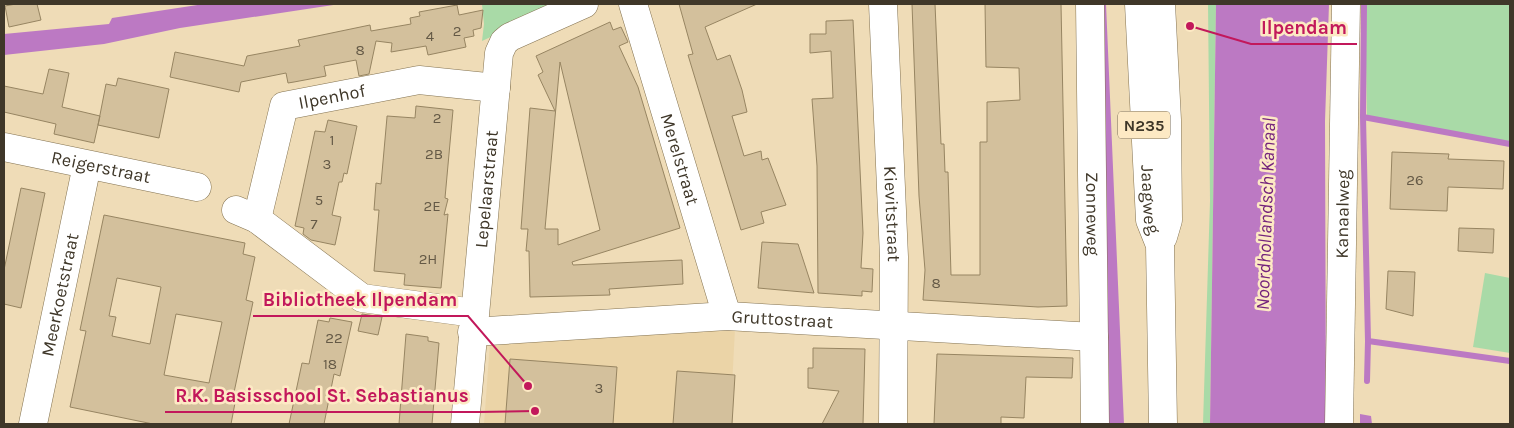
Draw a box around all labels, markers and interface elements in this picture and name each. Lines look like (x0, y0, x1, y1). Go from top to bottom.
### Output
callout: Ilpendam (1251, 10, 1357, 44)
text: Ilpendam (1261, 17, 1347, 39)
house number: 2 (453, 22, 461, 40)
house number: 4 (426, 27, 435, 45)
house number: 8 (355, 41, 365, 59)
street label: Ilpenhof (297, 79, 368, 114)
house number: 2 (433, 109, 441, 127)
street label: Merelstraat (656, 111, 704, 208)
road number: N235 (1118, 112, 1170, 138)
water label: Noordhollandsch Kanaal (1252, 117, 1280, 311)
street label: Lepelaarstraat (470, 129, 503, 249)
house number: 1 (330, 131, 334, 149)
house number: 2B (425, 145, 443, 163)
street label: Reigerstraat (49, 146, 153, 188)
house number: 3 (323, 155, 331, 173)
street label: Jaagweg (1136, 164, 1166, 238)
street label: Kievitstraat (879, 165, 905, 262)
street label: Kanaalweg (1331, 169, 1354, 259)
house number: 26 (1406, 171, 1424, 189)
street label: Zonneweg (1081, 172, 1104, 256)
house number: 5 (315, 191, 323, 209)
house number: 2E (423, 197, 441, 215)
house number: 7 (310, 215, 318, 233)
street label: Meerkoetstraat (36, 231, 84, 359)
house number: 2H (419, 250, 437, 268)
house number: 8 (931, 274, 941, 292)
callout: Bibliotheek Ilpendam (253, 282, 468, 316)
text: Bibliotheek Ilpendam (263, 289, 457, 311)
street label: Gruttostraat (731, 305, 834, 333)
house number: 22 (325, 329, 343, 347)
house number: 18 (323, 355, 337, 373)
callout: R.K. Basisschool St. Sebastianus (165, 378, 478, 412)
house number: 3 (595, 379, 603, 397)
text: R.K. Basisschool St. Sebastianus (175, 385, 469, 407)

